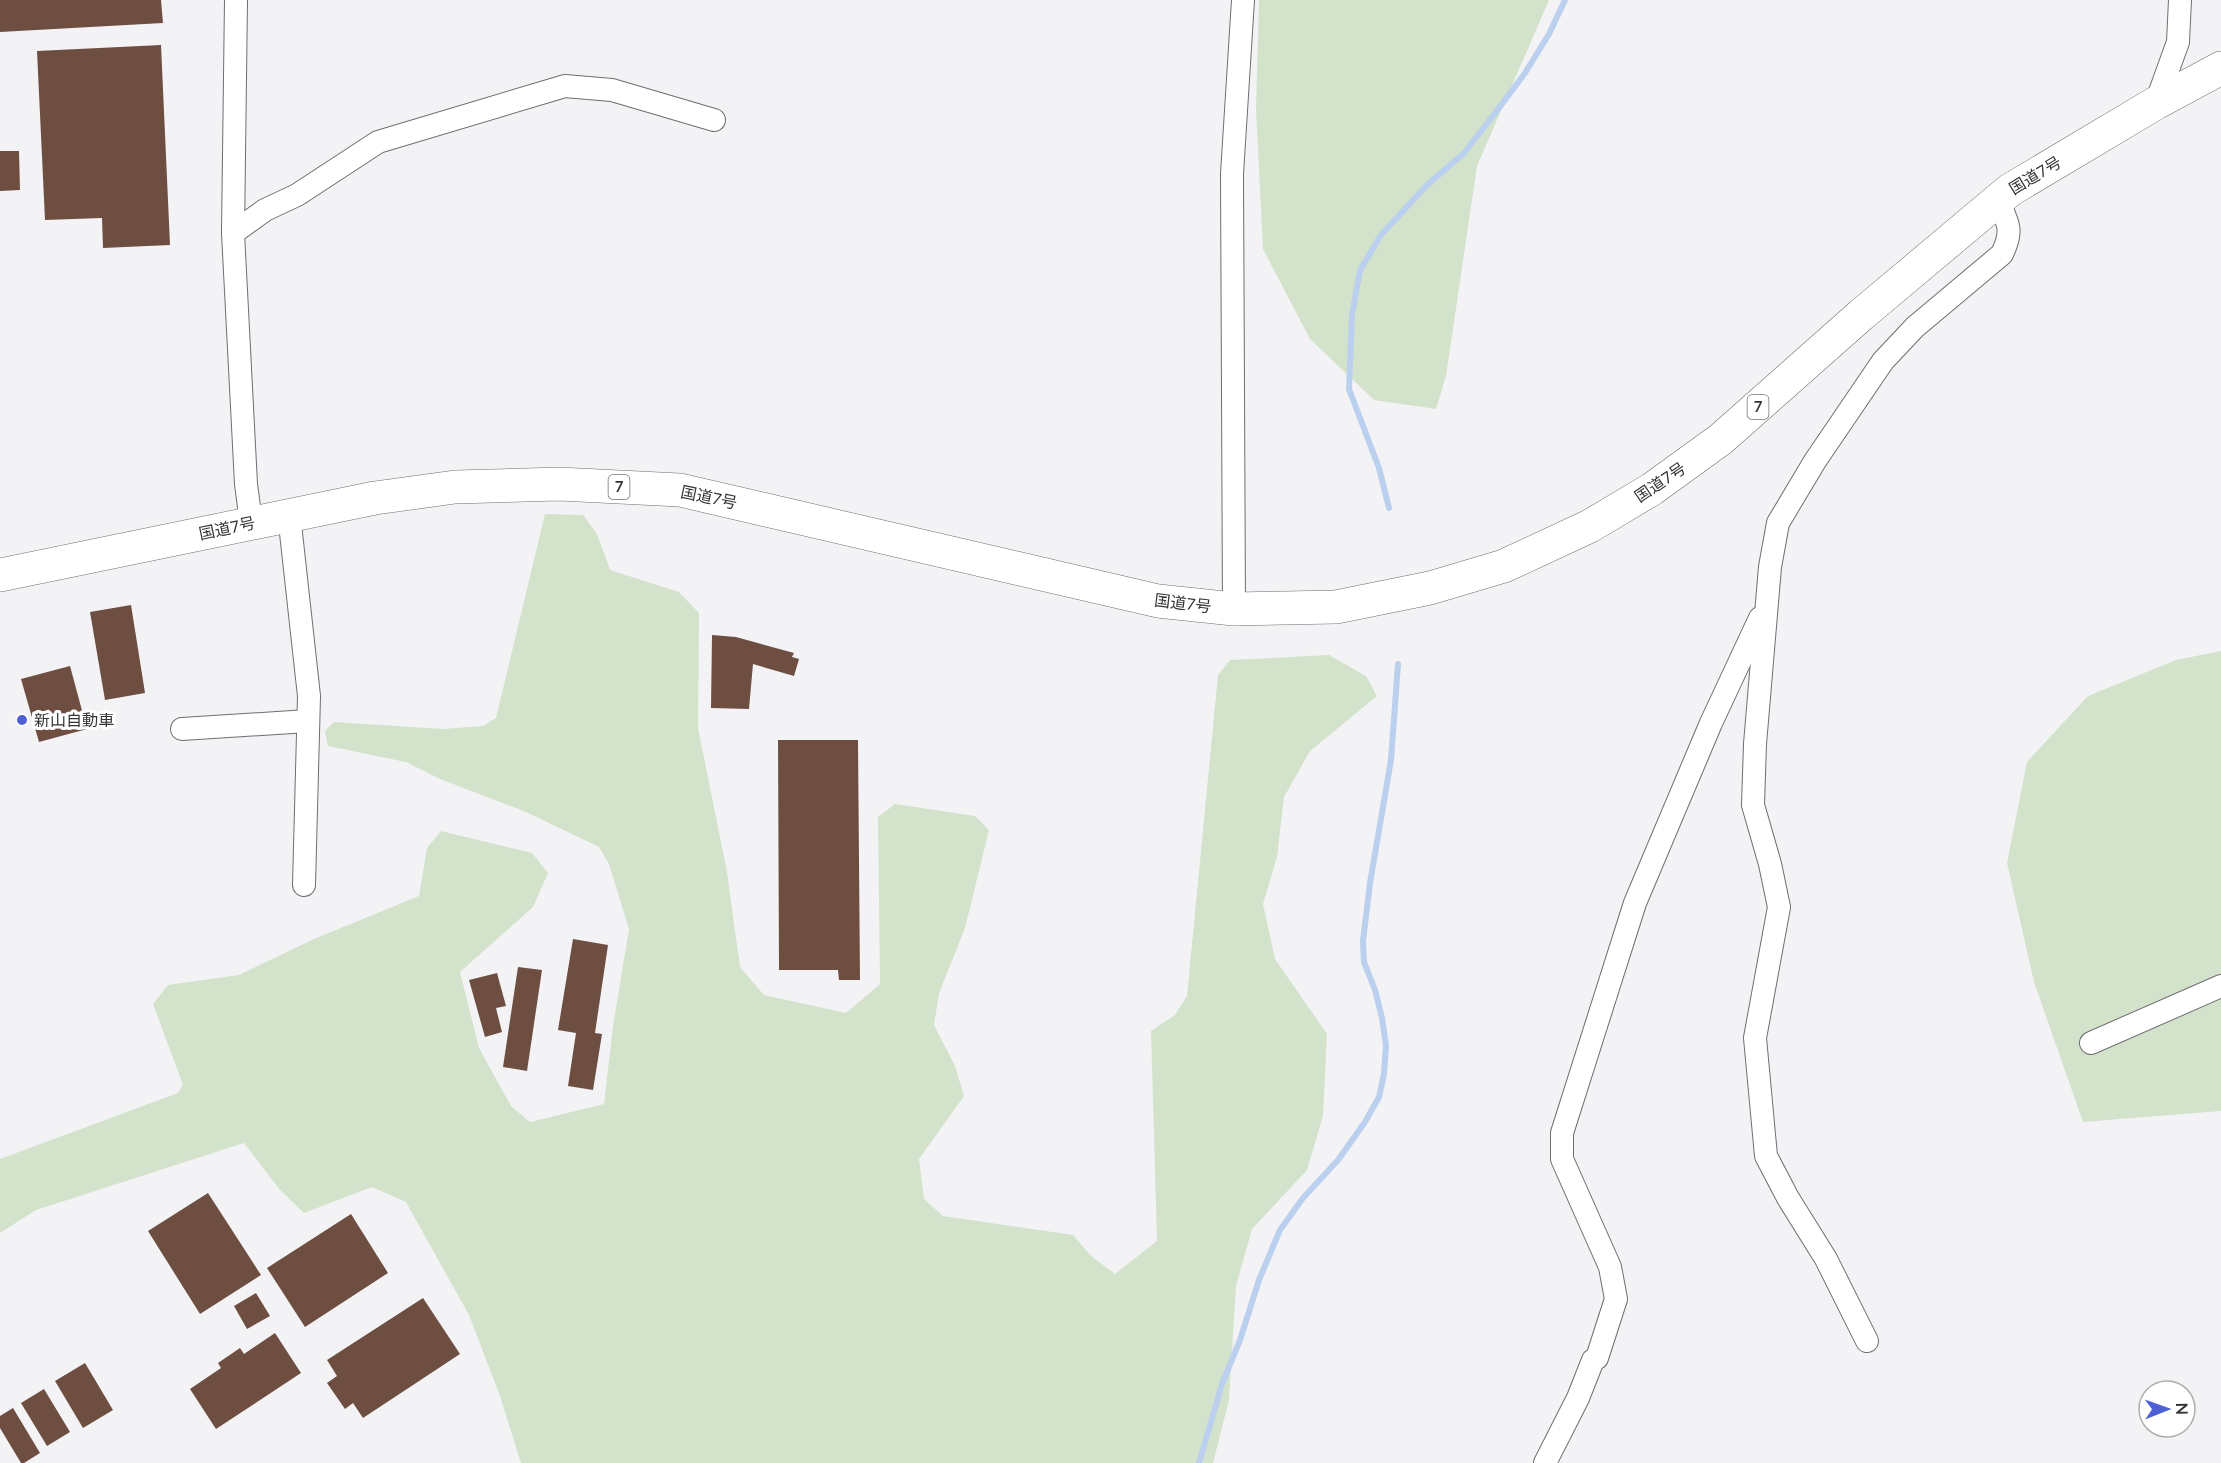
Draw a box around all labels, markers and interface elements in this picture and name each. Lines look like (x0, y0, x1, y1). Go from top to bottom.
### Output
street label: 国道7号 (2005, 152, 2064, 197)
road number: 7 (1748, 395, 1768, 419)
street label: 国道7号 (1631, 458, 1689, 505)
road number: 7 (608, 475, 630, 499)
street label: 国道7号 (679, 481, 739, 512)
street label: 国道7号 (197, 512, 257, 543)
street label: 国道7号 (1153, 590, 1213, 615)
place label: 新山自動車 (34, 710, 114, 729)
marker: 新山自動車 (15, 713, 29, 727)
north arrow (2137, 1379, 2197, 1439)
text: N (2173, 1402, 2192, 1415)

